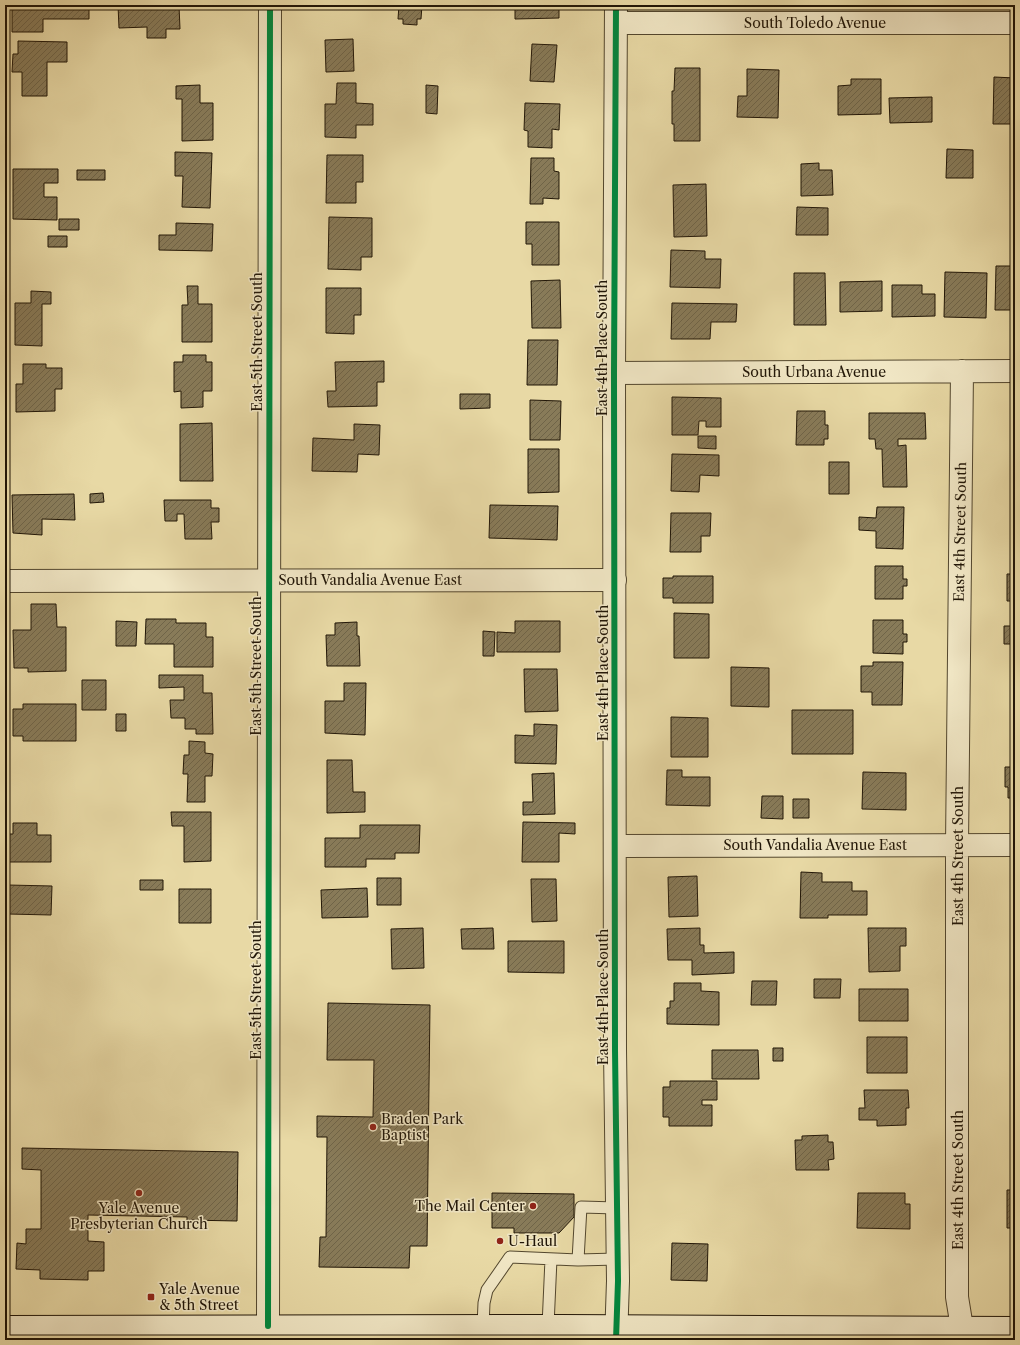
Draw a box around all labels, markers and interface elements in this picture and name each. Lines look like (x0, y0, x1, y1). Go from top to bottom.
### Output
street label: South Toledo Avenue (744, 14, 886, 32)
street label: East 5th Street South (248, 272, 266, 412)
street label: East 4th Place South (593, 280, 611, 416)
street label: South Urbana Avenue (742, 363, 886, 381)
street label: East 4th Street South (950, 462, 970, 602)
street label: South Vandalia Avenue East (278, 571, 462, 589)
street label: East 5th Street South (247, 596, 265, 736)
street label: East 4th Place South (594, 605, 612, 741)
street label: East 4th Street South (949, 786, 967, 926)
street label: South Vandalia Avenue East (723, 836, 907, 854)
street label: East 5th Street South (247, 920, 265, 1060)
street label: East 4th Place South (594, 929, 612, 1065)
place label: Braden Park Baptist (381, 1110, 464, 1144)
street label: East 4th Street South (949, 1110, 967, 1250)
marker: Braden Park Baptist (368, 1122, 378, 1132)
marker: Yale Avenue Presbyterian Church (134, 1188, 144, 1198)
place label: The Mail Center (415, 1197, 525, 1215)
place label: Yale Avenue Presbyterian Church (70, 1199, 208, 1233)
marker: The Mail Center (528, 1201, 538, 1211)
place label: U-Haul (508, 1232, 557, 1250)
marker: U-Haul (495, 1236, 505, 1246)
place label: Yale Avenue & 5th Street (158, 1280, 240, 1314)
marker: Yale Avenue & 5th Street (146, 1292, 156, 1302)

